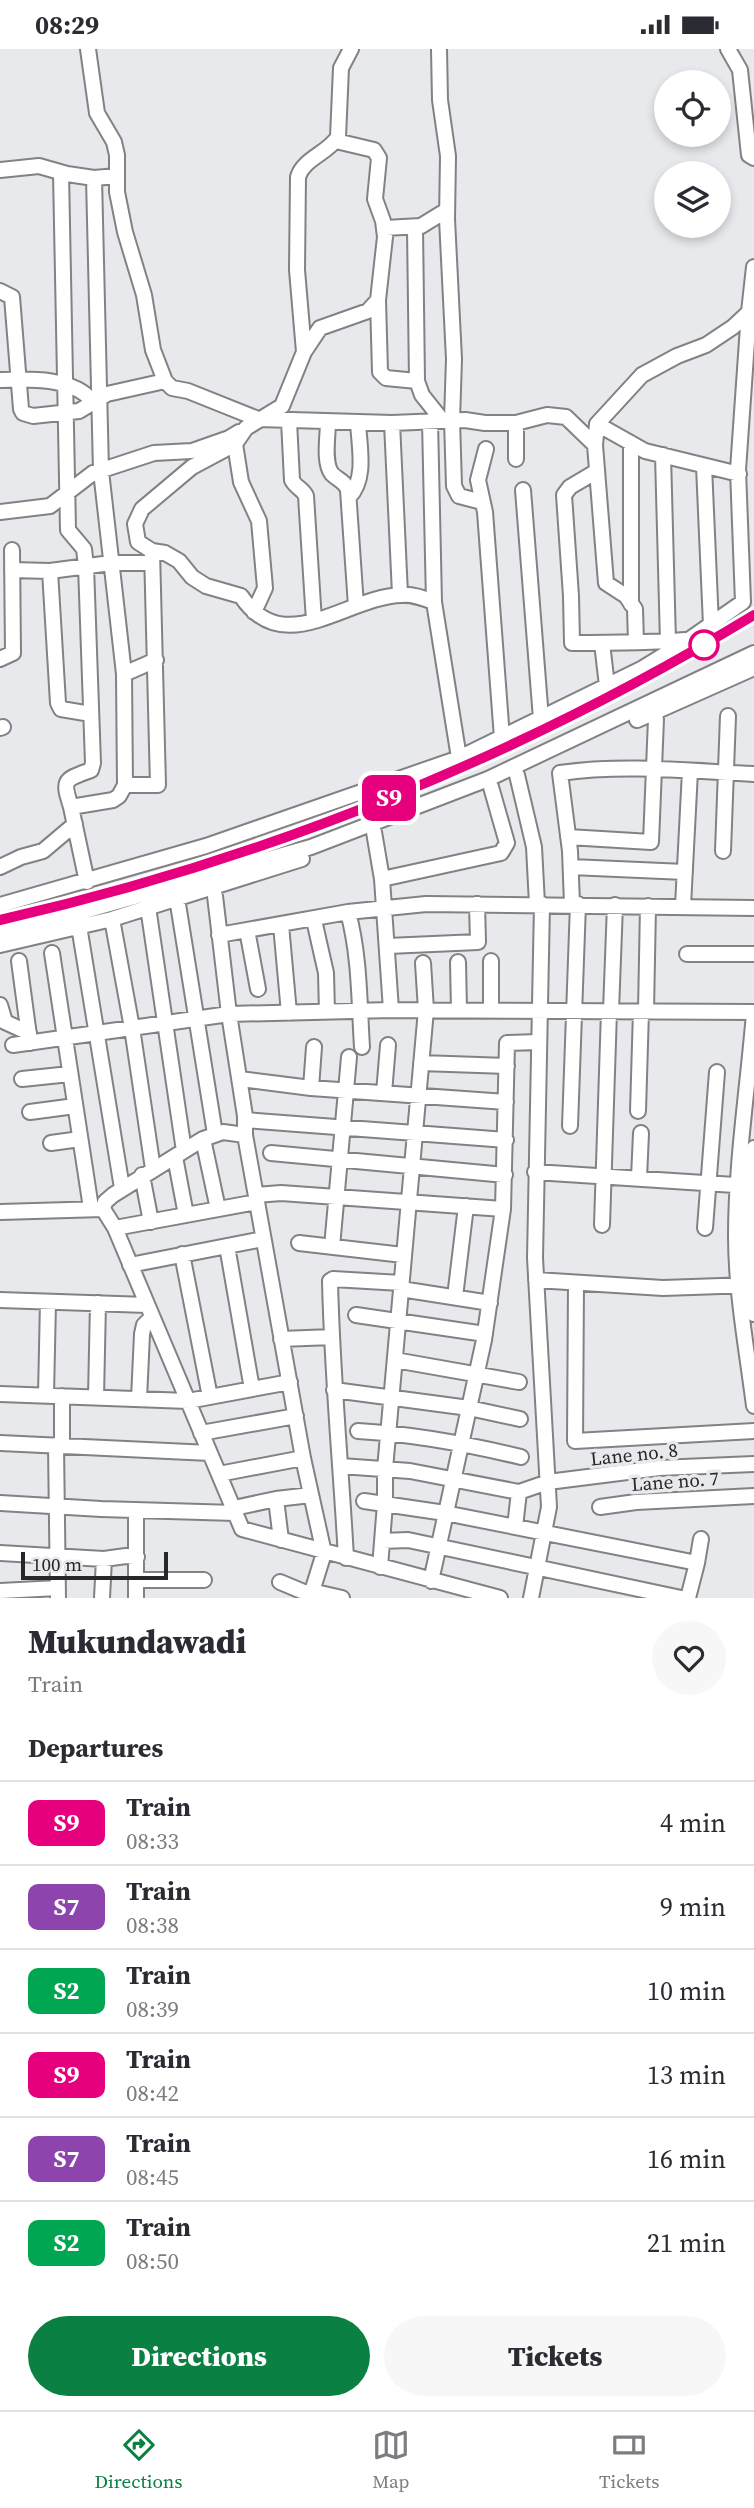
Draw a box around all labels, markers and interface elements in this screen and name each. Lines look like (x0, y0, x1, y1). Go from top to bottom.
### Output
text: 08:29 (35, 7, 99, 43)
map controls (654, 70, 731, 238)
button: locate (654, 70, 731, 147)
button: layers (654, 161, 731, 238)
unlabelled marker (689, 630, 719, 660)
line badge: S9 (358, 775, 420, 821)
text: S9 (376, 781, 402, 814)
street label: Lane no. 8 (589, 1436, 679, 1472)
street label: Lane no. 7 (630, 1465, 720, 1497)
scale bar (21, 1549, 168, 1581)
text: 100 m (32, 1551, 82, 1577)
text: Mukundawadi (28, 1619, 246, 1664)
button: heart (652, 1621, 726, 1695)
text: Train (28, 1668, 83, 1700)
text: Departures (28, 1730, 163, 1766)
text: Train (126, 1789, 191, 1825)
text: 4 min (660, 1805, 726, 1841)
text: S9 (54, 1806, 80, 1839)
text: 08:33 (126, 1825, 179, 1857)
text: Train (126, 1873, 191, 1909)
text: 9 min (660, 1889, 726, 1925)
text: S7 (54, 1890, 80, 1923)
text: 08:38 (126, 1909, 179, 1941)
text: Train (126, 1957, 191, 1993)
text: 10 min (647, 1973, 726, 2009)
text: S2 (54, 1974, 80, 2007)
text: 08:39 (126, 1993, 179, 2025)
text: Train (126, 2041, 191, 2077)
text: 13 min (647, 2057, 726, 2093)
text: S9 (54, 2058, 80, 2091)
text: 08:42 (126, 2077, 179, 2109)
text: Train (126, 2125, 191, 2161)
text: 16 min (647, 2141, 726, 2177)
text: S7 (54, 2142, 80, 2175)
text: 08:45 (126, 2161, 179, 2193)
text: Train (126, 2209, 191, 2245)
text: 21 min (647, 2225, 726, 2261)
text: S2 (54, 2226, 80, 2259)
text: 08:50 (126, 2245, 179, 2277)
button: Directions (28, 2316, 370, 2396)
button: Tickets (384, 2316, 726, 2396)
tab: Directions (95, 2426, 183, 2494)
tab: Map (372, 2426, 410, 2494)
tab: Tickets (599, 2426, 659, 2494)

